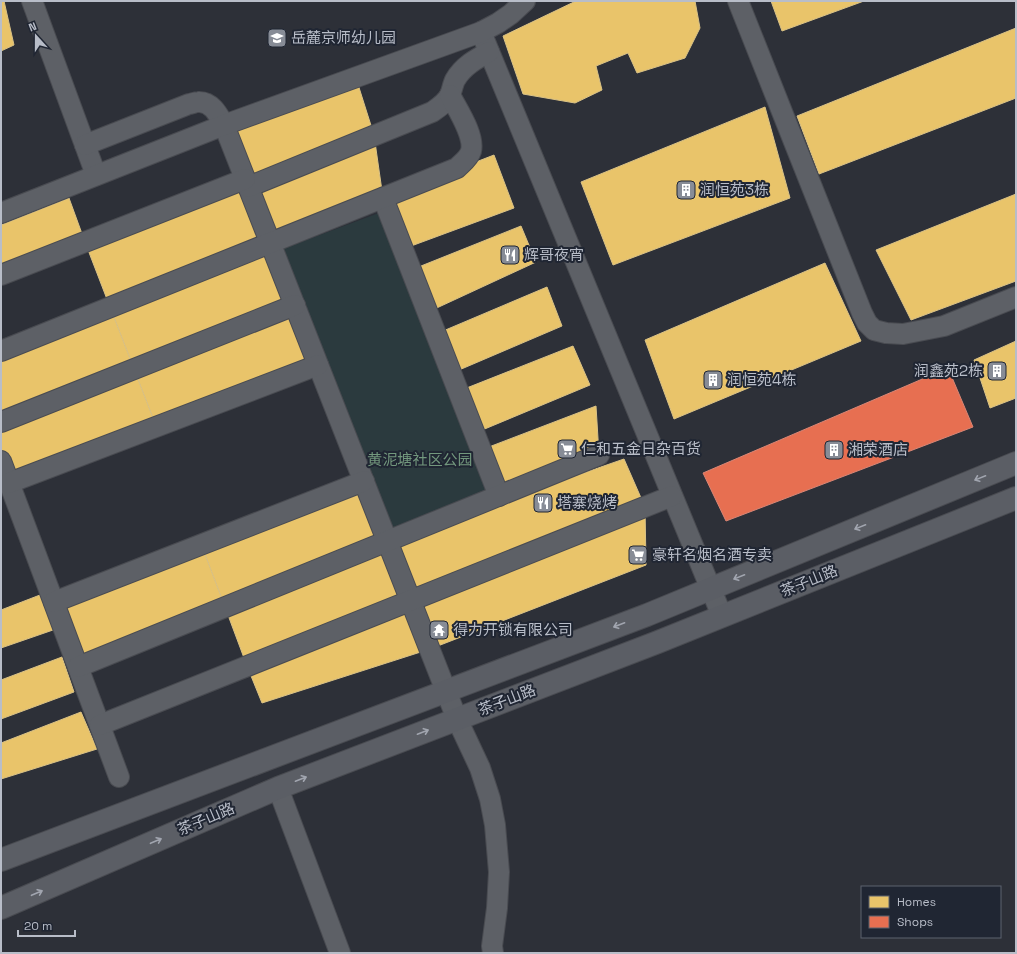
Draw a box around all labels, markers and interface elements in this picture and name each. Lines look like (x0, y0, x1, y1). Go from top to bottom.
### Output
north arrow (16, 16, 56, 56)
text: N (26, 19, 38, 35)
school or university icon: 岳麓京师幼儿园 (266, 27, 288, 49)
place label: 岳麓京师幼儿园 (291, 28, 396, 47)
building icon: 润恒苑3栋 (675, 179, 697, 201)
place label: 润恒苑3栋 (700, 180, 769, 199)
restaurant icon: 辉哥夜宵 (499, 244, 521, 266)
place label: 辉哥夜宵 (524, 245, 584, 264)
building icon: 润鑫苑2栋 (986, 360, 1008, 382)
place label: 润鑫苑2栋 (914, 361, 983, 380)
building icon: 润恒苑4栋 (702, 369, 724, 391)
place label: 润恒苑4栋 (727, 370, 796, 389)
supermarket icon: 仁和五金日杂百货 (556, 438, 578, 460)
place label: 仁和五金日杂百货 (581, 439, 701, 458)
building icon: 湘荣酒店 (823, 439, 845, 461)
place label: 湘荣酒店 (848, 440, 908, 459)
park label: 黄泥塘社区公园 (367, 450, 473, 469)
one-way arrow (974, 475, 986, 482)
restaurant icon: 塔寨烧烤 (532, 492, 554, 514)
place label: 塔寨烧烤 (557, 493, 617, 512)
one-way arrow (854, 524, 866, 532)
supermarket icon: 豪轩名烟名酒专卖 (627, 544, 649, 566)
place label: 豪轩名烟名酒专卖 (652, 545, 772, 564)
street label: 茶子山路 (777, 560, 840, 601)
one-way arrow (734, 573, 746, 581)
temple icon: 得力开锁有限公司 (428, 619, 450, 641)
place label: 得力开锁有限公司 (453, 620, 573, 639)
one-way arrow (613, 622, 625, 630)
street label: 茶子山路 (475, 680, 538, 719)
one-way arrow (416, 728, 428, 736)
one-way arrow (295, 775, 307, 783)
street label: 茶子山路 (174, 798, 237, 839)
one-way arrow (150, 837, 162, 844)
legend (861, 886, 1001, 938)
one-way arrow (30, 888, 42, 896)
text: Homes (897, 894, 936, 910)
scale bar (18, 912, 75, 938)
text: Shops (897, 914, 933, 930)
text: 20 m (24, 918, 52, 934)

